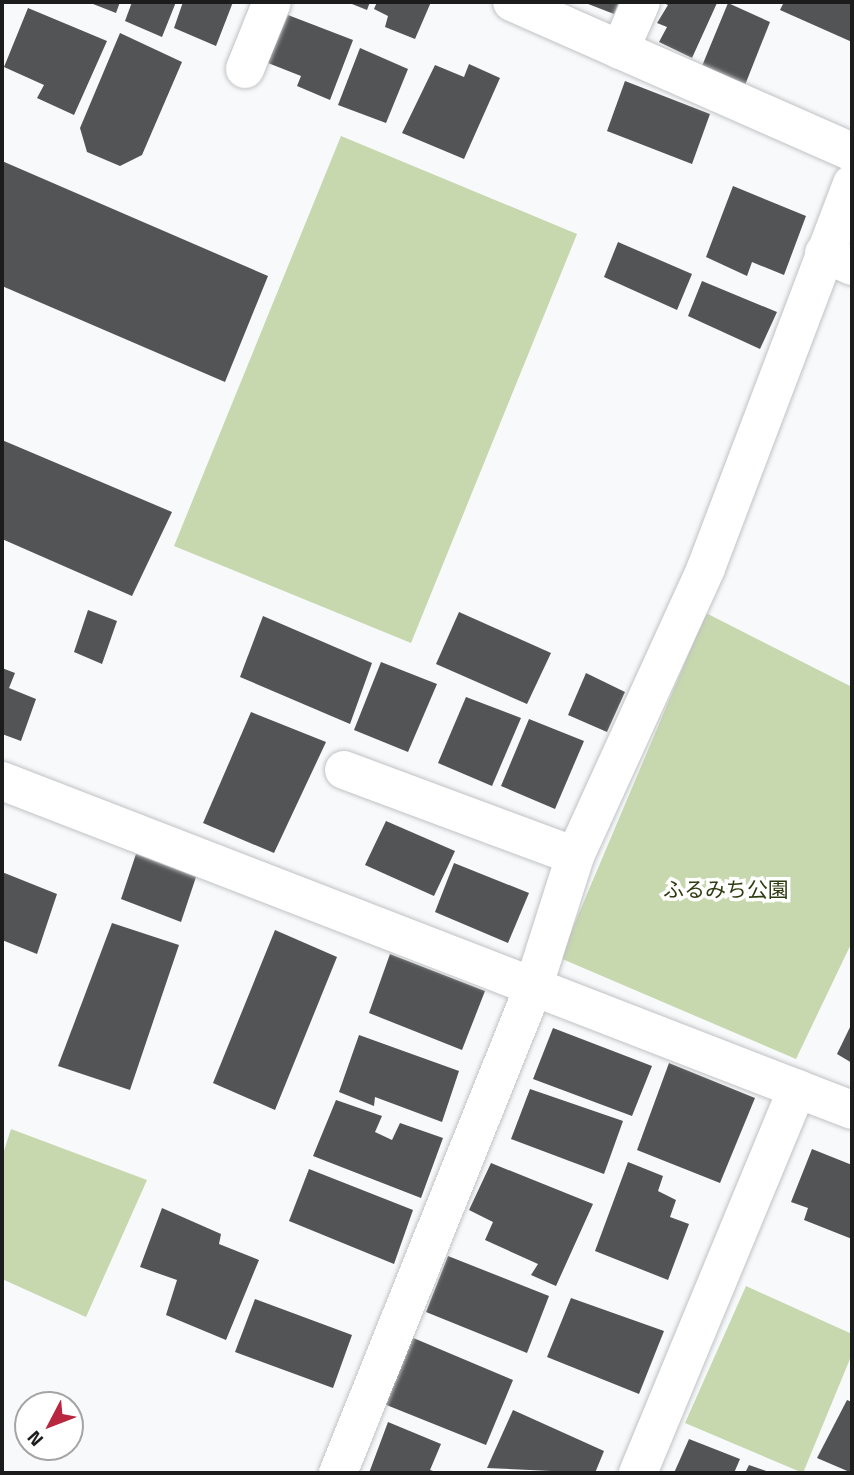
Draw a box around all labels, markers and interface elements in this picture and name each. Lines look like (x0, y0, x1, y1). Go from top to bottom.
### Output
park label: ふるみち公園 (663, 876, 789, 902)
north arrow (14, 1391, 84, 1461)
text: N (19, 1424, 50, 1454)

